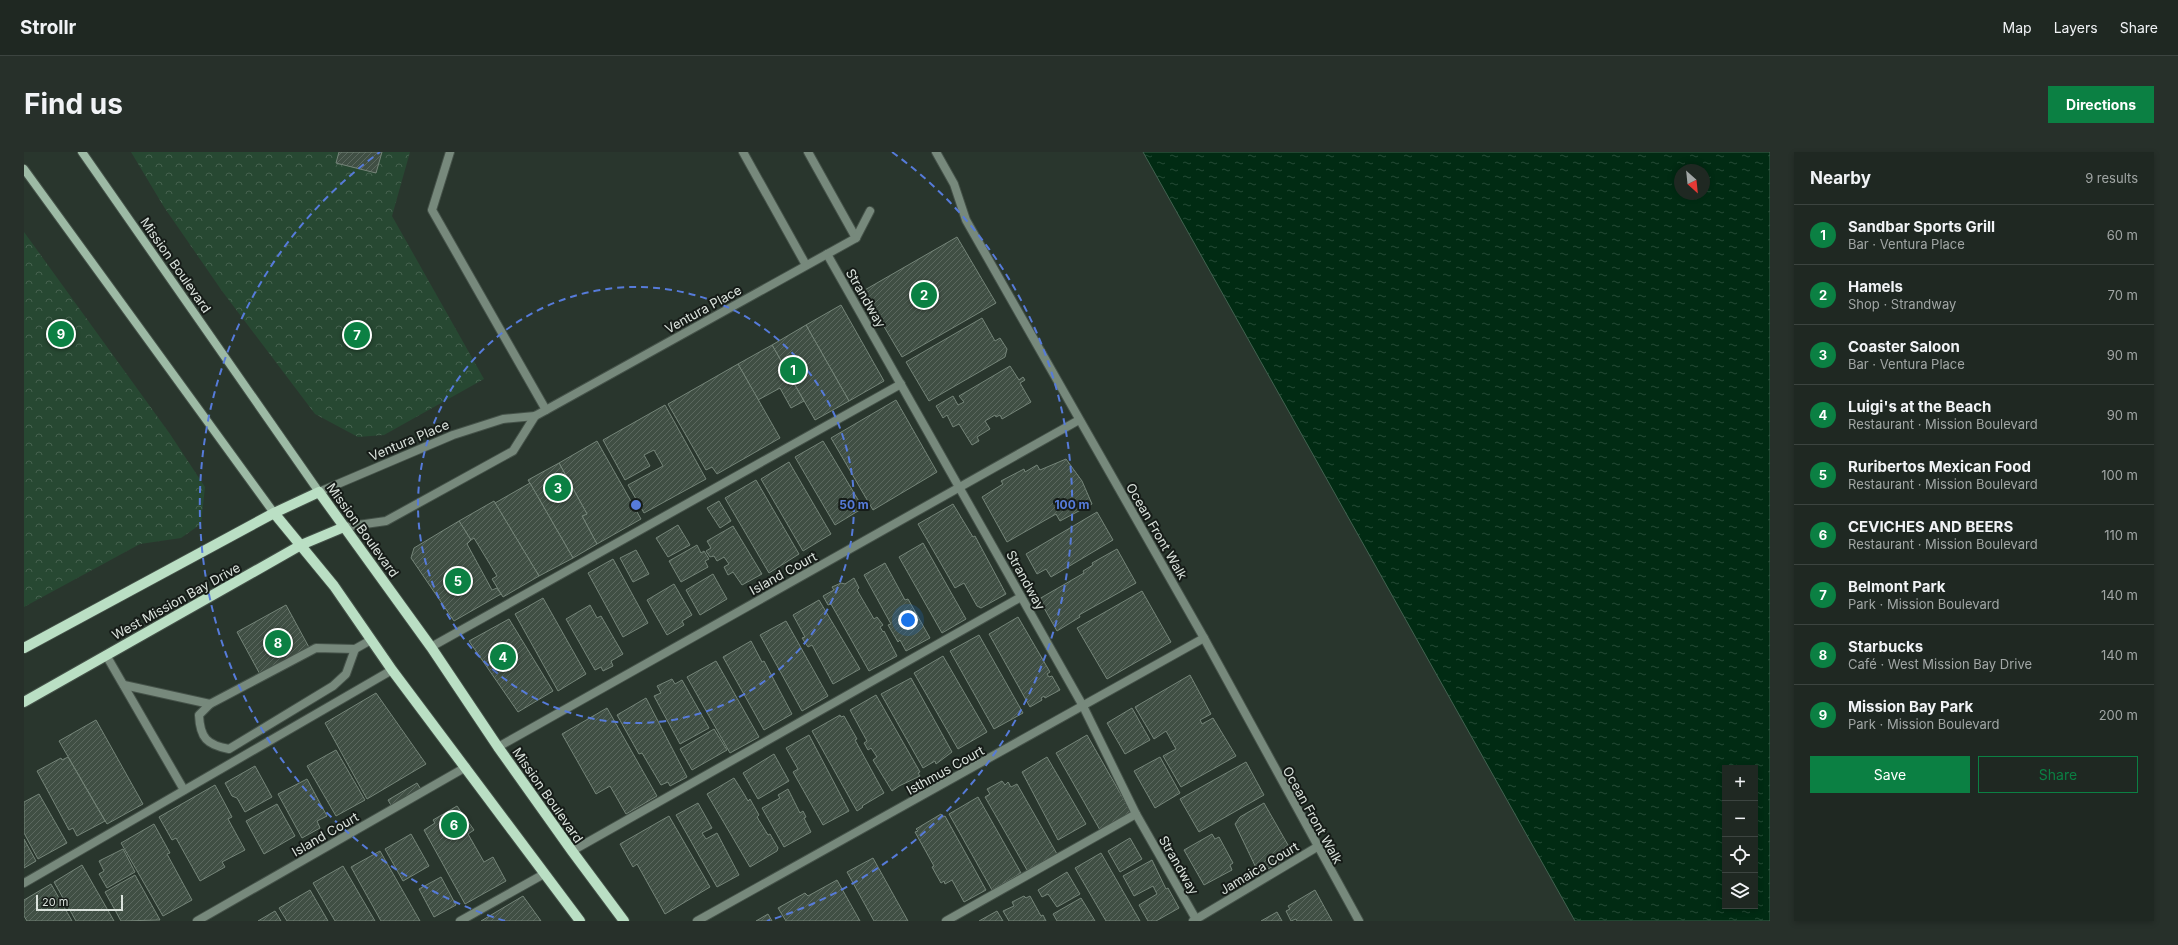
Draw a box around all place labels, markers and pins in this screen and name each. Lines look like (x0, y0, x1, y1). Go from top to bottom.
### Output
pin: 2 (911, 280, 937, 310)
pin: 9 (48, 319, 74, 349)
pin: 7 (344, 320, 370, 350)
pin: 1 (780, 355, 806, 385)
pin: 3 (545, 473, 571, 503)
centre of rings (629, 498, 643, 512)
pin: 5 (445, 566, 471, 596)
pin: 8 (265, 628, 291, 658)
pin: 4 (490, 642, 516, 672)
pin: 6 (441, 810, 467, 840)

